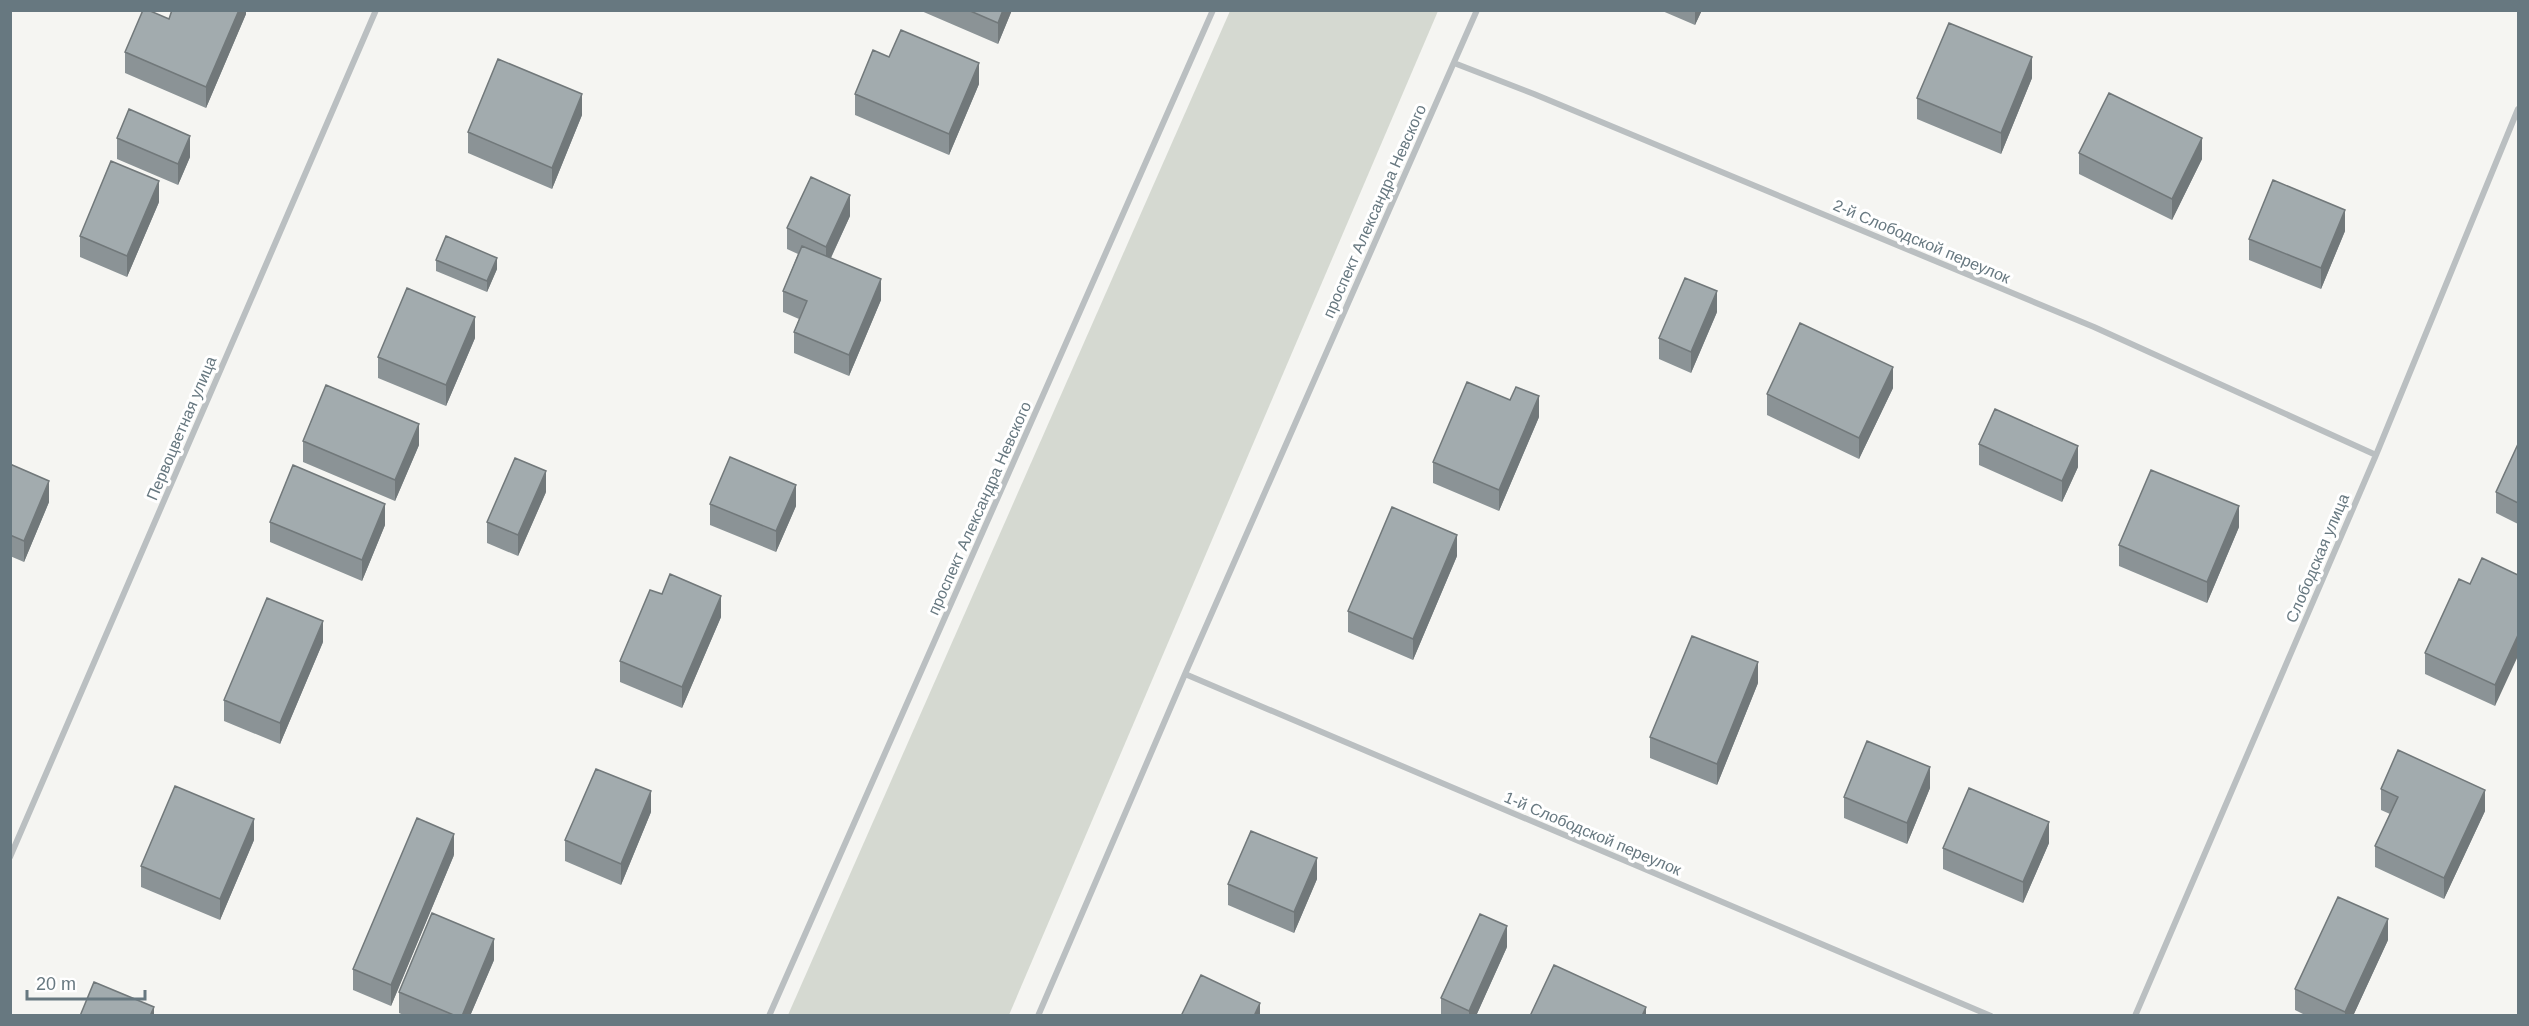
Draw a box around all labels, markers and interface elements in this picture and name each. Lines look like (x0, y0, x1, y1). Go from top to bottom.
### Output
street label: проспект Александра Невского (1320, 102, 1429, 320)
street label: 2-й Слободской переулок (1831, 196, 2014, 287)
street label: Первоцветная улица (143, 354, 220, 503)
street label: проспект Александра Невского (925, 399, 1034, 617)
street label: Слободская улица (2283, 491, 2352, 625)
street label: 1-й Слободской переулок (1502, 788, 1685, 879)
scale bar (27, 963, 146, 1001)
text: 20 m (36, 974, 76, 994)

